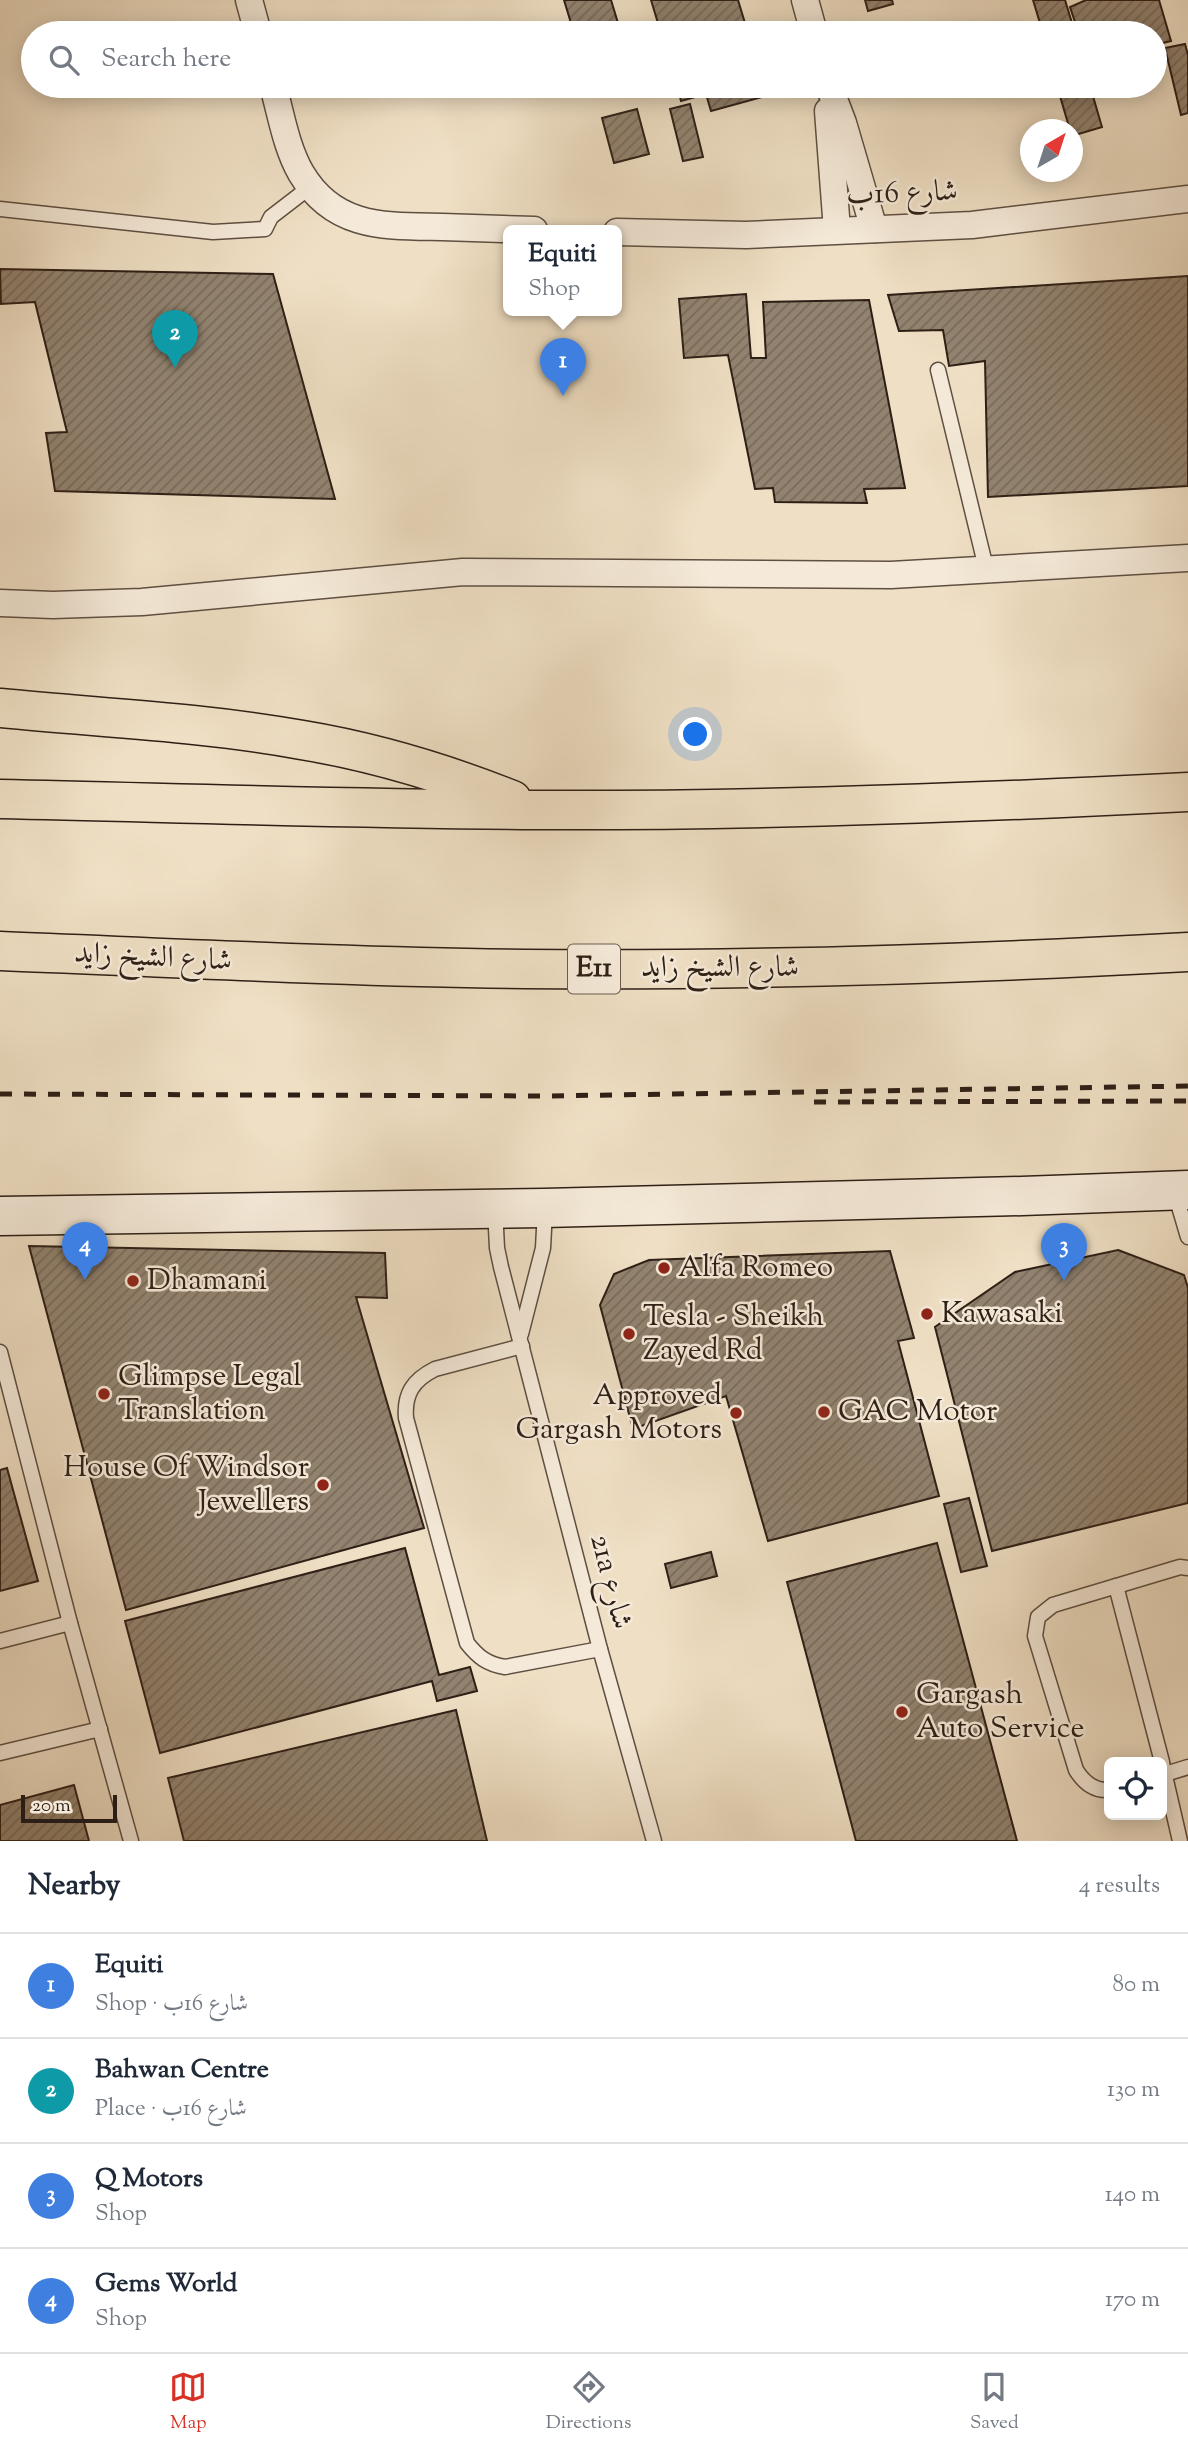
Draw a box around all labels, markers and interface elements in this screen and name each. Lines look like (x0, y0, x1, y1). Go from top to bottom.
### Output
search box (21, 21, 1167, 98)
icon: search (45, 41, 83, 79)
text: Search here (101, 41, 231, 78)
north arrow (1020, 119, 1083, 182)
street label: شارع 16ب (846, 171, 958, 218)
popup (503, 225, 622, 316)
text: Equiti (528, 236, 597, 273)
text: Shop (528, 273, 580, 306)
pin: 2 (152, 310, 198, 368)
pin: 1 (540, 338, 586, 396)
your location (678, 717, 712, 751)
street label: شارع الشيخ زايد (73, 932, 233, 987)
road number: E11 (568, 944, 620, 993)
street label: شارع الشيخ زايد (641, 947, 799, 993)
pin: 4 (62, 1222, 108, 1280)
pin: 3 (1041, 1223, 1087, 1281)
place label: Alfa Romeo (678, 1247, 833, 1290)
place label: Dhamani (147, 1260, 267, 1303)
marker: Alfa Romeo (656, 1260, 672, 1276)
marker: Dhamani (125, 1273, 141, 1289)
place label: Kawasaki (941, 1293, 1063, 1336)
place label: Tesla - Sheikh Zayed Rd (643, 1296, 824, 1373)
marker: Kawasaki (919, 1306, 935, 1322)
marker: Tesla - Sheikh Zayed Rd (621, 1326, 637, 1342)
place label: Glimpse Legal Translation (118, 1356, 302, 1433)
place label: Approved Gargash Motors (515, 1375, 722, 1452)
marker: Glimpse Legal Translation (96, 1386, 112, 1402)
place label: GAC Motor (838, 1391, 997, 1434)
marker: GAC Motor (816, 1404, 832, 1420)
marker: Approved Gargash Motors (728, 1405, 744, 1421)
place label: House Of Windsor Jewellers (63, 1447, 309, 1524)
marker: House Of Windsor Jewellers (315, 1477, 331, 1493)
street label: 21a شارع (576, 1530, 643, 1634)
place label: Gargash Auto Service (916, 1674, 1084, 1751)
marker: Gargash Auto Service (894, 1704, 910, 1720)
map controls (1104, 1757, 1167, 1820)
button: locate (1104, 1757, 1167, 1820)
scale bar (21, 1792, 117, 1824)
text: 20 m (32, 1793, 71, 1820)
text: Nearby (28, 1865, 120, 1908)
text: 4 results (1079, 1870, 1160, 1903)
text: Equiti (95, 1947, 163, 1984)
text: 1 (47, 1969, 55, 2002)
text: 80 m (1112, 1969, 1160, 2002)
text: Shop · شارع 16ب (95, 1988, 248, 2021)
text: Bahwan Centre (95, 2052, 269, 2089)
text: 2 (46, 2074, 56, 2107)
text: 130 m (1107, 2074, 1160, 2107)
text: Place · شارع 16ب (95, 2093, 247, 2126)
text: Q Motors (95, 2161, 203, 2198)
text: 3 (46, 2179, 56, 2212)
text: 140 m (1105, 2179, 1160, 2212)
text: Shop (95, 2198, 147, 2231)
text: Gems World (95, 2266, 238, 2303)
text: 4 (45, 2284, 57, 2317)
text: 170 m (1105, 2284, 1160, 2317)
text: Shop (95, 2303, 147, 2336)
tab: Map (169, 2368, 207, 2437)
tab: Directions (546, 2368, 631, 2437)
tab: Saved (970, 2368, 1019, 2437)

